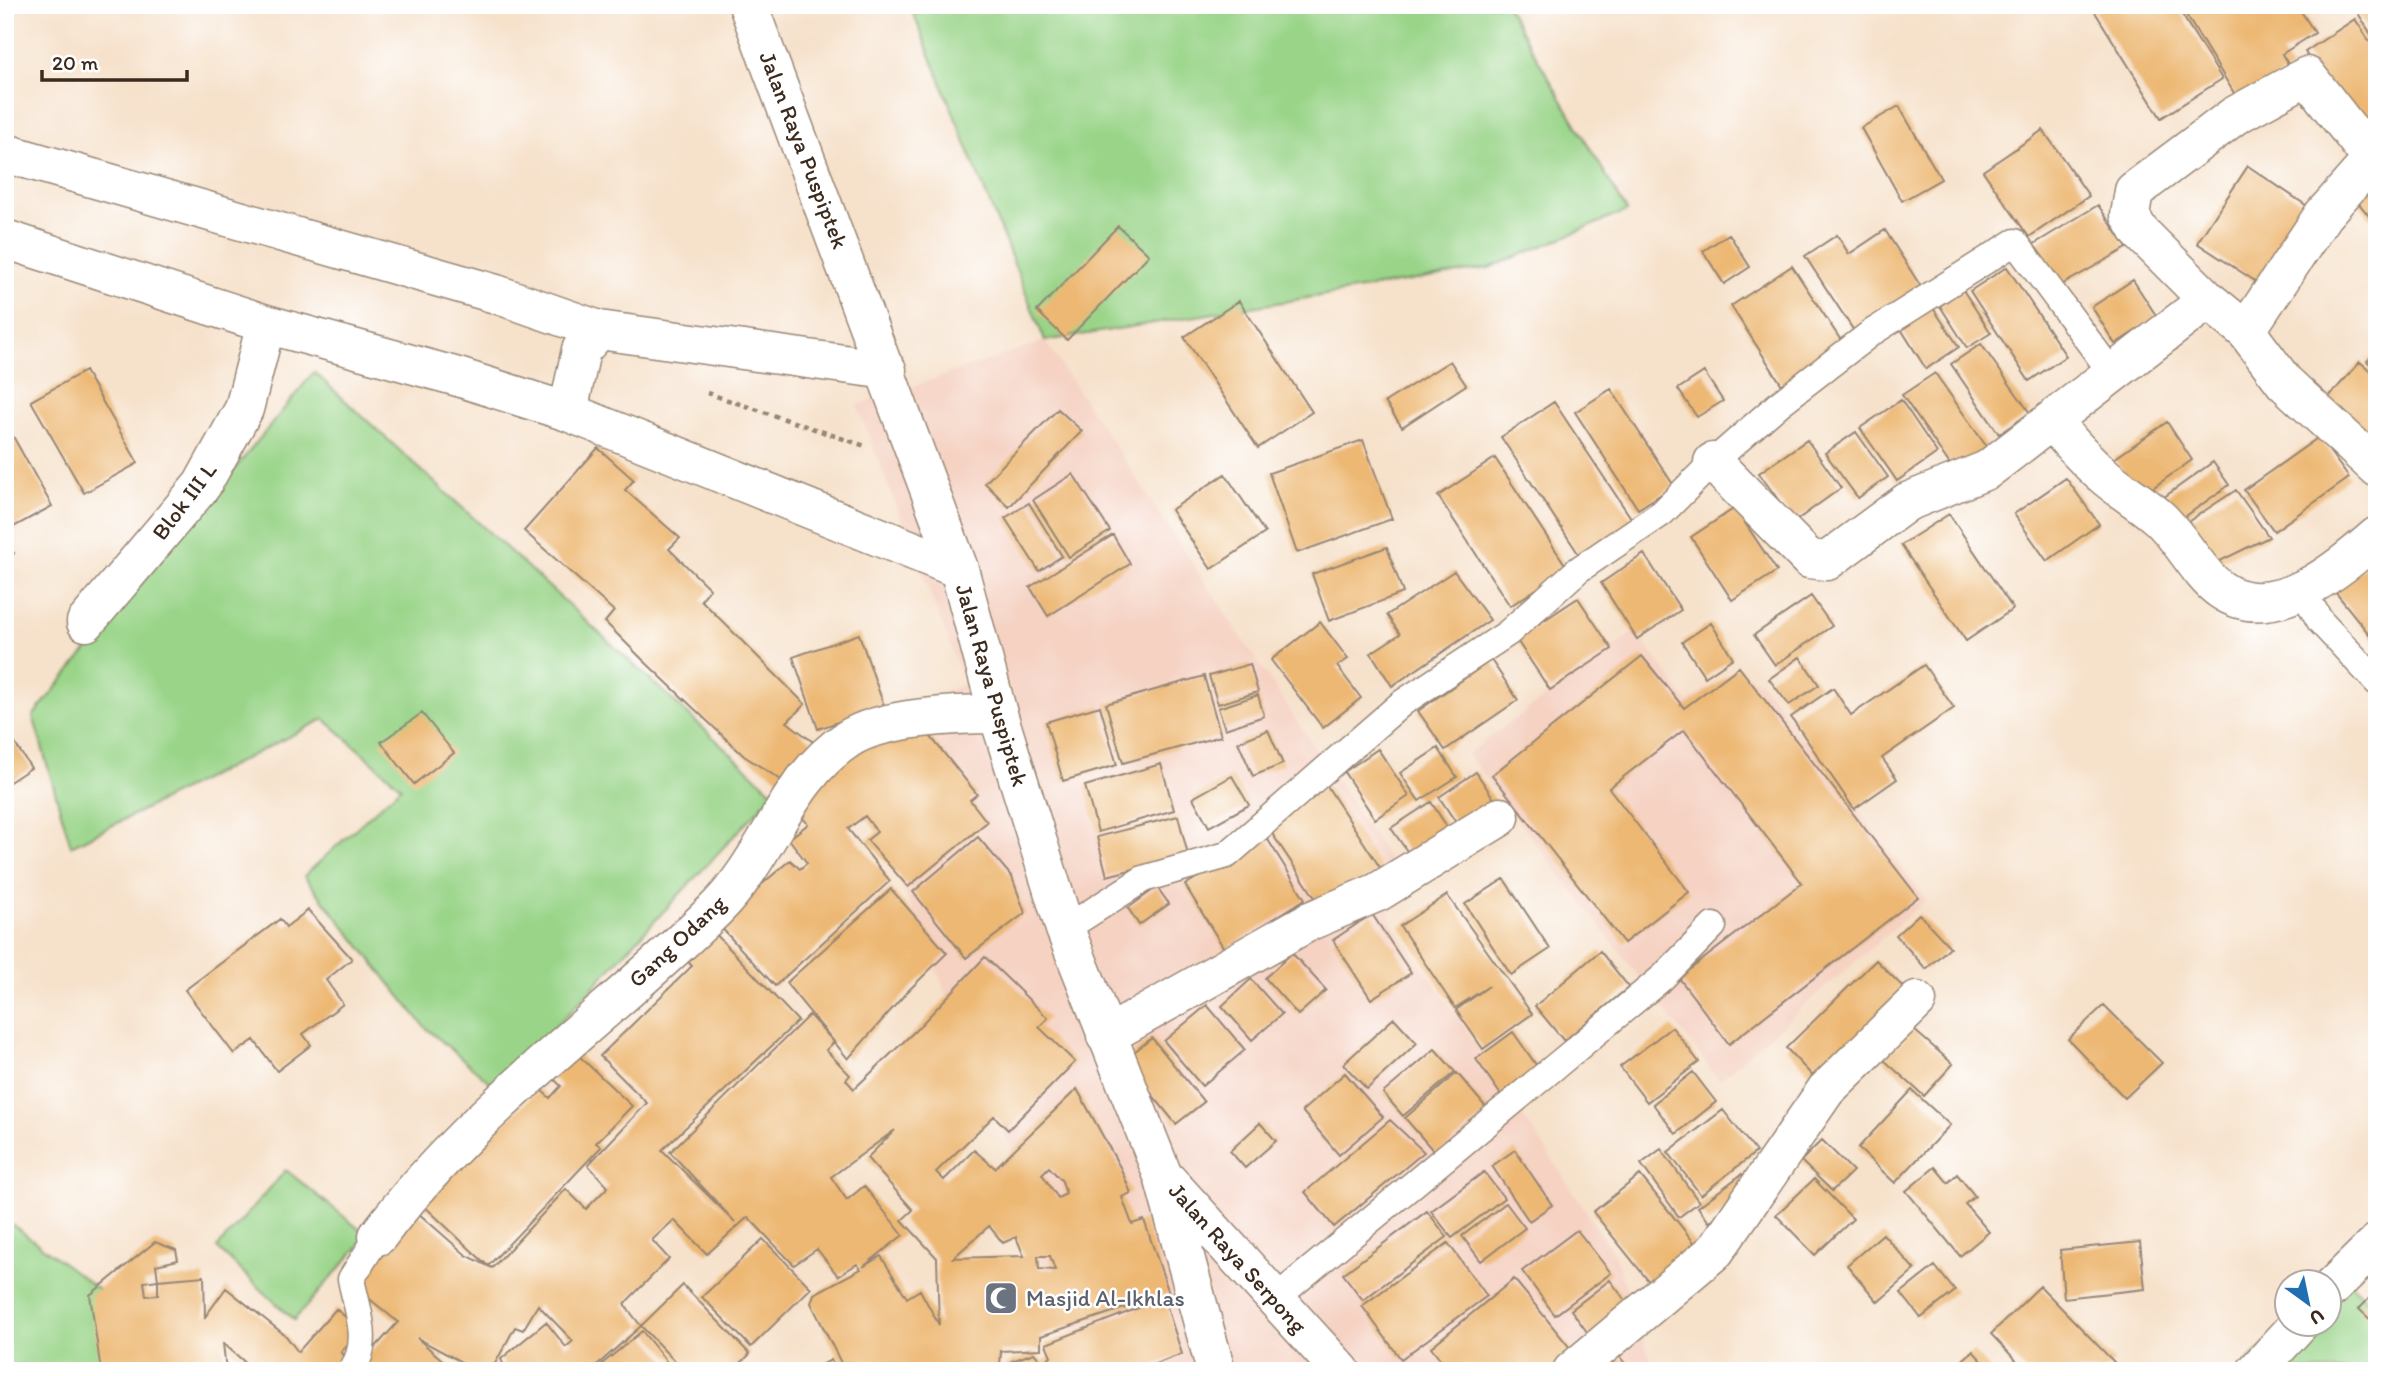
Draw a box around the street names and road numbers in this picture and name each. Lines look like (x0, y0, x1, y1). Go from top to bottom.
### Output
street label: Jalan Raya Puspiptek (753, 47, 855, 253)
street label: Blok III L (146, 456, 222, 545)
street label: Jalan Raya Puspiptek (950, 581, 1034, 790)
street label: Gang Odang (623, 889, 732, 993)
street label: Jalan Raya Serpong (1163, 1177, 1313, 1339)

